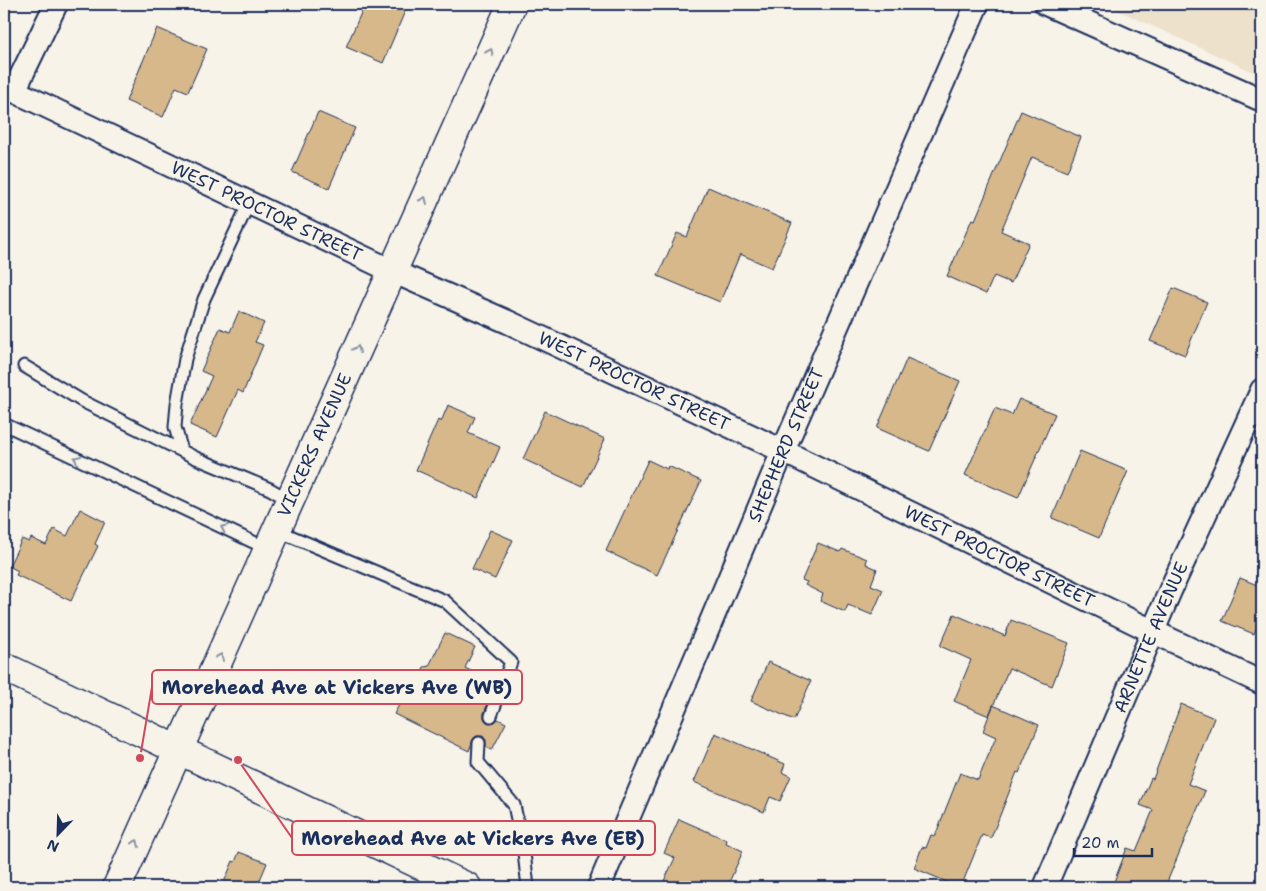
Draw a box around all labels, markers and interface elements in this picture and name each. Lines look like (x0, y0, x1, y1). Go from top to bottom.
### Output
one-way arrow (484, 48, 495, 57)
street label: WEST PROCTOR STREET (167, 155, 366, 267)
one-way arrow (417, 196, 428, 205)
street label: WEST PROCTOR STREET (535, 326, 734, 436)
one-way arrow (351, 345, 362, 354)
street label: SHEPHERD STREET (742, 364, 830, 526)
street label: VICKERS AVENUE (272, 369, 357, 521)
one-way arrow (73, 454, 82, 465)
street label: WEST PROCTOR STREET (900, 500, 1099, 613)
one-way arrow (220, 524, 229, 534)
street label: ARNETTE AVENUE (1108, 558, 1194, 717)
one-way arrow (213, 653, 224, 662)
callout: Morehead Ave at Vickers Ave (WB) (152, 670, 522, 704)
text: Morehead Ave at Vickers Ave (WB) (162, 675, 512, 700)
north arrow (32, 808, 82, 858)
callout: Morehead Ave at Vickers Ave (EB) (292, 821, 655, 855)
text: Morehead Ave at Vickers Ave (EB) (301, 826, 645, 851)
scale bar (1074, 826, 1151, 858)
text: 20 m (1081, 833, 1120, 853)
text: N (44, 836, 62, 856)
one-way arrow (130, 839, 141, 848)

